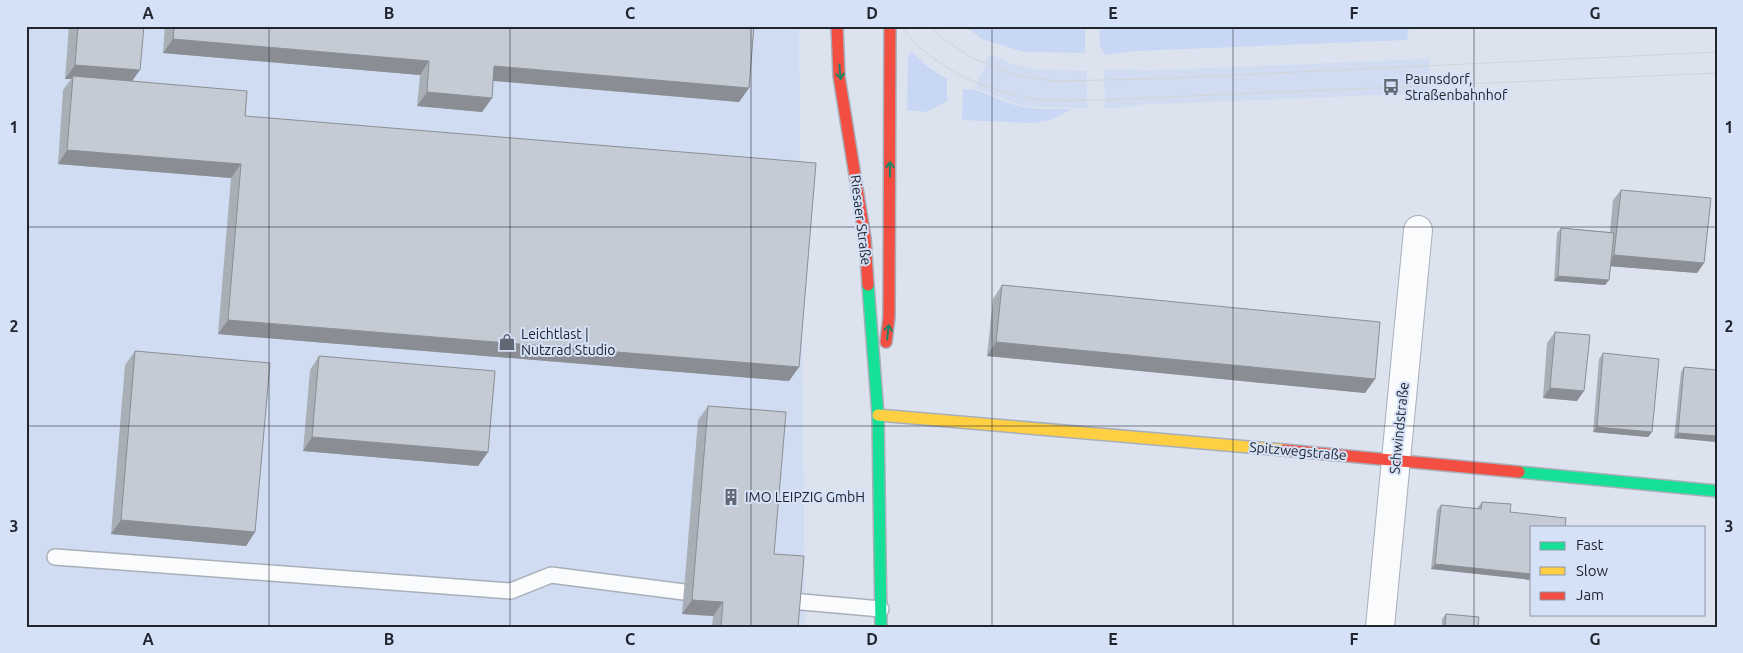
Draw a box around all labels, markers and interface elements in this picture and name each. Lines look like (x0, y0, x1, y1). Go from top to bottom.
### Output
text: A (142, 4, 154, 22)
text: B (384, 4, 394, 22)
text: C (625, 4, 635, 22)
text: D (866, 4, 878, 22)
text: E (1108, 4, 1118, 22)
text: F (1350, 4, 1359, 22)
text: G (1589, 4, 1601, 22)
one-way arrow (835, 64, 844, 80)
place label: Paunsdorf, Straßenbahnhof (1405, 71, 1508, 103)
bus stop icon: Paunsdorf, Straßenbahnhof (1381, 77, 1401, 97)
text: 1 (9, 118, 19, 136)
text: 1 (1724, 118, 1734, 136)
one-way arrow (885, 162, 895, 178)
street label: Riesaer Straße (848, 174, 874, 266)
text: 2 (9, 317, 19, 335)
text: 2 (1724, 317, 1734, 335)
one-way arrow (883, 324, 893, 340)
place label: Leichtlast | Nutzrad Studio (521, 326, 615, 358)
shop icon: Leichtlast | Nutzrad Studio (497, 332, 517, 352)
street label: Schwindstraße (1386, 381, 1412, 475)
street label: Spitzwegstraße (1249, 439, 1347, 463)
building icon: IMO LEIPZIG GmbH (721, 487, 741, 507)
place label: IMO LEIPZIG GmbH (745, 489, 865, 505)
text: 3 (9, 517, 19, 535)
text: 3 (1724, 517, 1734, 535)
legend (1530, 526, 1706, 616)
text: Fast (1576, 536, 1604, 553)
text: Slow (1576, 562, 1609, 579)
text: Jam (1576, 586, 1604, 603)
text: A (142, 630, 154, 648)
text: B (384, 630, 394, 648)
text: C (625, 630, 635, 648)
text: D (866, 630, 878, 648)
text: E (1108, 630, 1118, 648)
text: F (1350, 630, 1359, 648)
text: G (1589, 630, 1601, 648)

